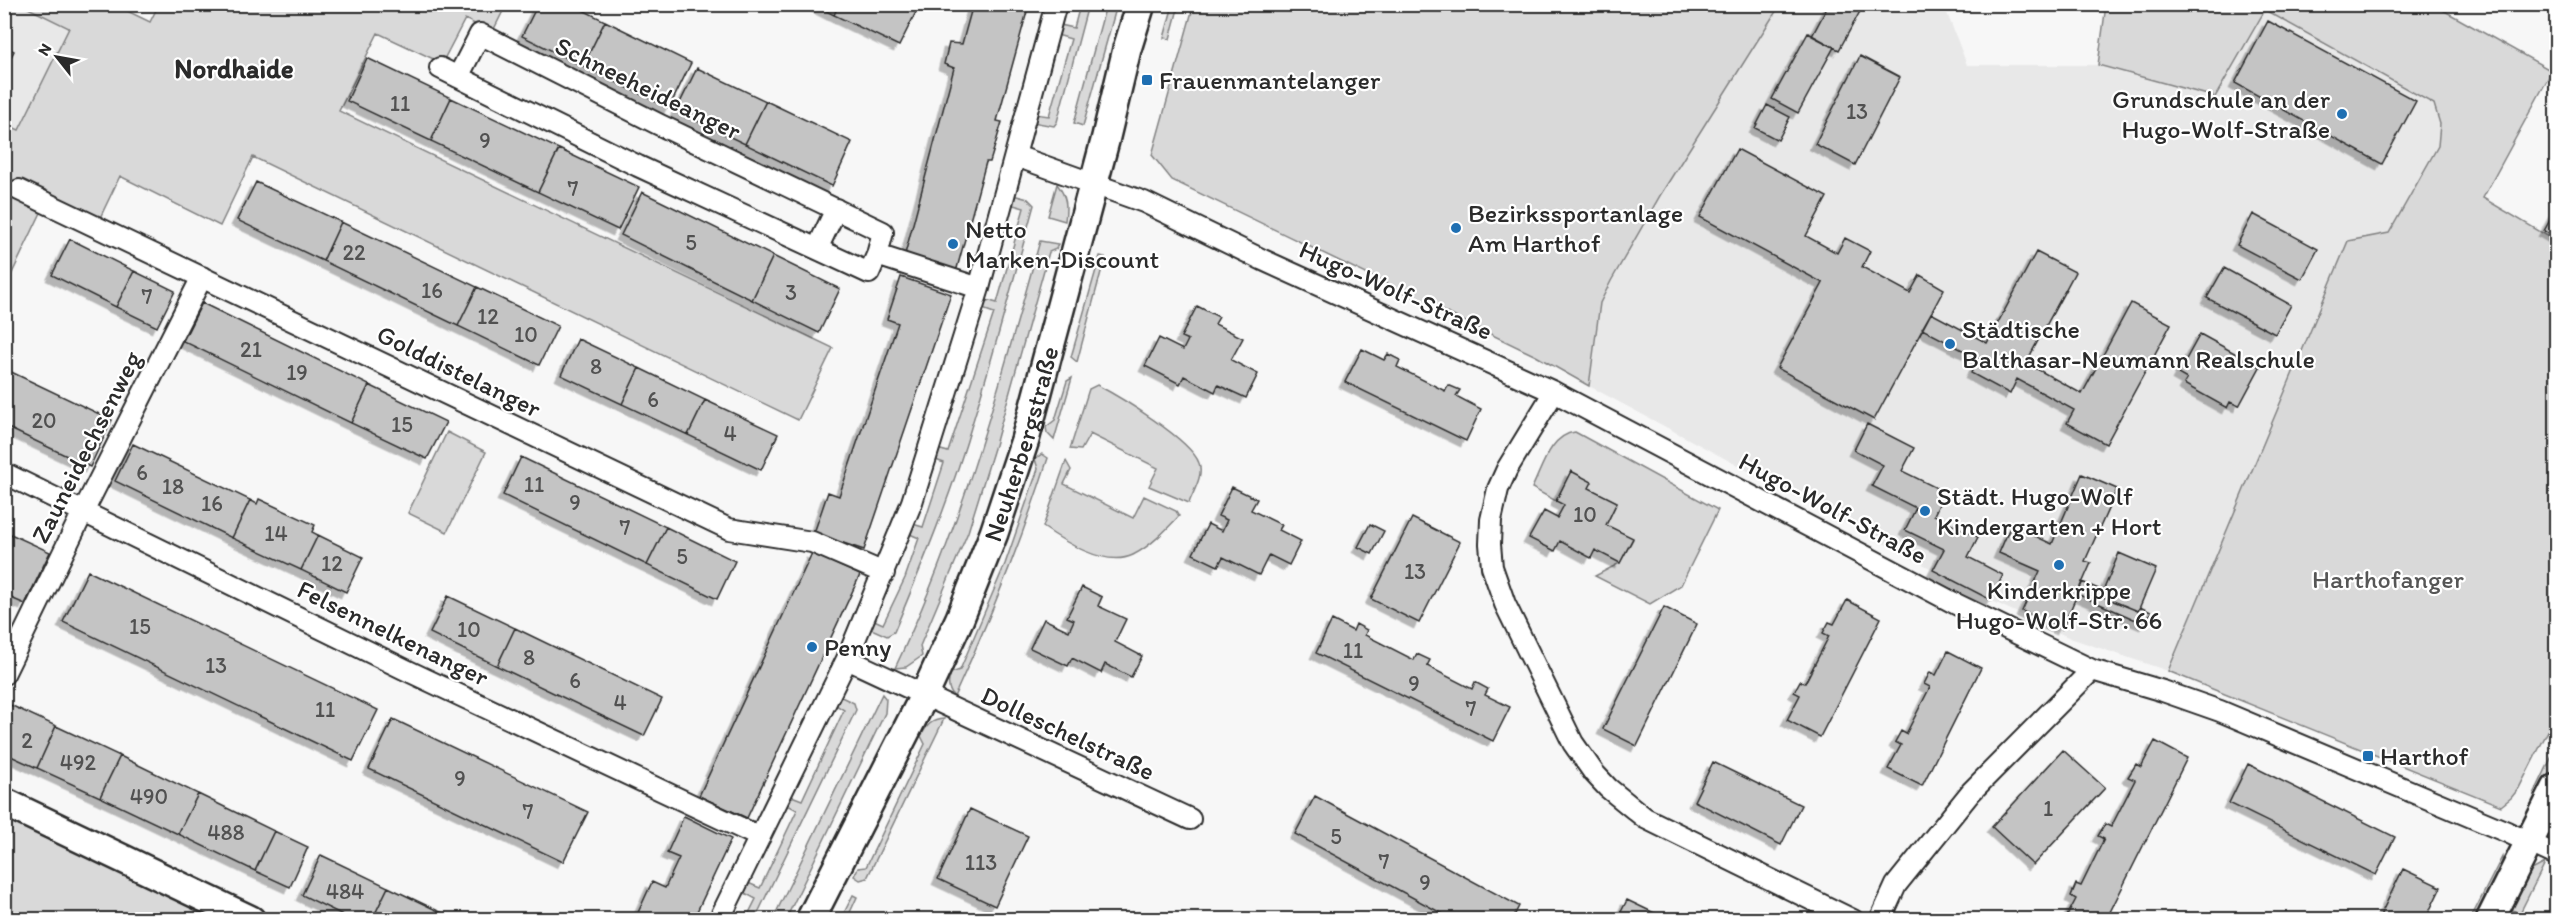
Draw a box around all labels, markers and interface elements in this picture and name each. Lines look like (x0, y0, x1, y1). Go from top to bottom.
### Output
north arrow (27, 27, 87, 87)
street label: Schneeheideanger (550, 29, 746, 147)
text: N (34, 40, 55, 59)
district label: Nordhaide (174, 52, 294, 85)
place label: Frauenmantelanger (1159, 64, 1381, 96)
marker: Frauenmantelanger (1140, 73, 1154, 87)
place label: Grundschule an der Hugo-Wolf-Straße (2112, 83, 2331, 145)
house number: 11 (390, 90, 410, 117)
house number: 13 (1846, 98, 1868, 125)
marker: Grundschule an der Hugo-Wolf-Straße (2335, 107, 2349, 121)
house number: 9 (479, 127, 491, 154)
house number: 7 (568, 175, 579, 202)
place label: Bezirkssportanlage Am Harthof (1468, 197, 1683, 259)
place label: Netto Marken-Discount (965, 213, 1160, 275)
marker: Bezirkssportanlage Am Harthof (1449, 221, 1463, 235)
house number: 5 (685, 229, 697, 256)
street label: Hugo-Wolf-Straße (1294, 233, 1498, 347)
marker: Netto Marken-Discount (946, 237, 960, 251)
house number: 22 (342, 239, 366, 266)
house number: 16 (421, 277, 443, 304)
house number: 3 (785, 279, 797, 306)
house number: 7 (142, 283, 153, 310)
house number: 12 (477, 303, 499, 330)
place label: Städtische Balthasar-Neumann Realschule (1962, 313, 2315, 375)
street label: Golddistelanger (372, 317, 547, 425)
house number: 10 (514, 321, 538, 348)
house number: 21 (240, 336, 262, 363)
marker: Städtische Balthasar-Neumann Realschule (1943, 337, 1957, 351)
street label: Neuherbergstraße (976, 343, 1065, 546)
street label: Zauneidechsenweg (24, 345, 149, 548)
house number: 8 (590, 353, 602, 380)
house number: 19 (286, 359, 308, 386)
house number: 6 (647, 386, 659, 413)
house number: 20 (31, 407, 57, 434)
house number: 15 (391, 411, 413, 438)
house number: 4 (723, 420, 737, 447)
street label: Hugo-Wolf-Straße (1733, 445, 1933, 571)
house number: 6 (136, 459, 148, 486)
house number: 11 (524, 471, 544, 498)
house number: 18 (162, 473, 184, 500)
place label: Städt. Hugo-Wolf Kindergarten + Hort (1937, 480, 2162, 542)
house number: 9 (569, 489, 581, 516)
house number: 16 (201, 490, 223, 517)
house number: 10 (1573, 501, 1597, 528)
marker: Städt. Hugo-Wolf Kindergarten + Hort (1918, 504, 1932, 518)
house number: 7 (620, 514, 631, 541)
house number: 14 (264, 520, 288, 547)
house number: 5 (676, 543, 688, 570)
house number: 12 (321, 550, 343, 577)
house number: 13 (1404, 558, 1426, 585)
marker: Kinderkrippe Hugo-Wolf-Str. 66 (2052, 558, 2066, 572)
park label: Harthofanger (2312, 563, 2465, 595)
street label: Felsennelkenanger (292, 573, 494, 693)
place label: Kinderkrippe Hugo-Wolf-Str. 66 (1956, 574, 2162, 636)
house number: 15 (129, 613, 151, 640)
house number: 10 (457, 616, 481, 643)
place label: Penny (824, 631, 891, 663)
house number: 11 (1343, 637, 1363, 664)
marker: Penny (805, 640, 819, 654)
house number: 8 (523, 644, 535, 671)
house number: 13 (205, 652, 227, 679)
house number: 6 (569, 667, 581, 694)
house number: 9 (1408, 670, 1420, 697)
street label: Dolleschelstraße (976, 679, 1160, 787)
house number: 4 (613, 689, 627, 716)
house number: 7 (1466, 695, 1477, 722)
house number: 11 (315, 696, 335, 723)
house number: 2 (21, 727, 33, 754)
place label: Harthof (2380, 740, 2469, 772)
house number: 492 (60, 749, 97, 776)
marker: Harthof (2361, 749, 2375, 763)
house number: 9 (454, 765, 466, 792)
house number: 490 (130, 783, 168, 810)
house number: 1 (2043, 795, 2053, 822)
house number: 7 (523, 798, 534, 825)
house number: 488 (207, 819, 245, 846)
house number: 5 (1330, 823, 1342, 850)
house number: 7 (1379, 848, 1390, 875)
house number: 113 (965, 849, 997, 876)
house number: 9 (1419, 869, 1431, 896)
house number: 484 (326, 878, 364, 905)

